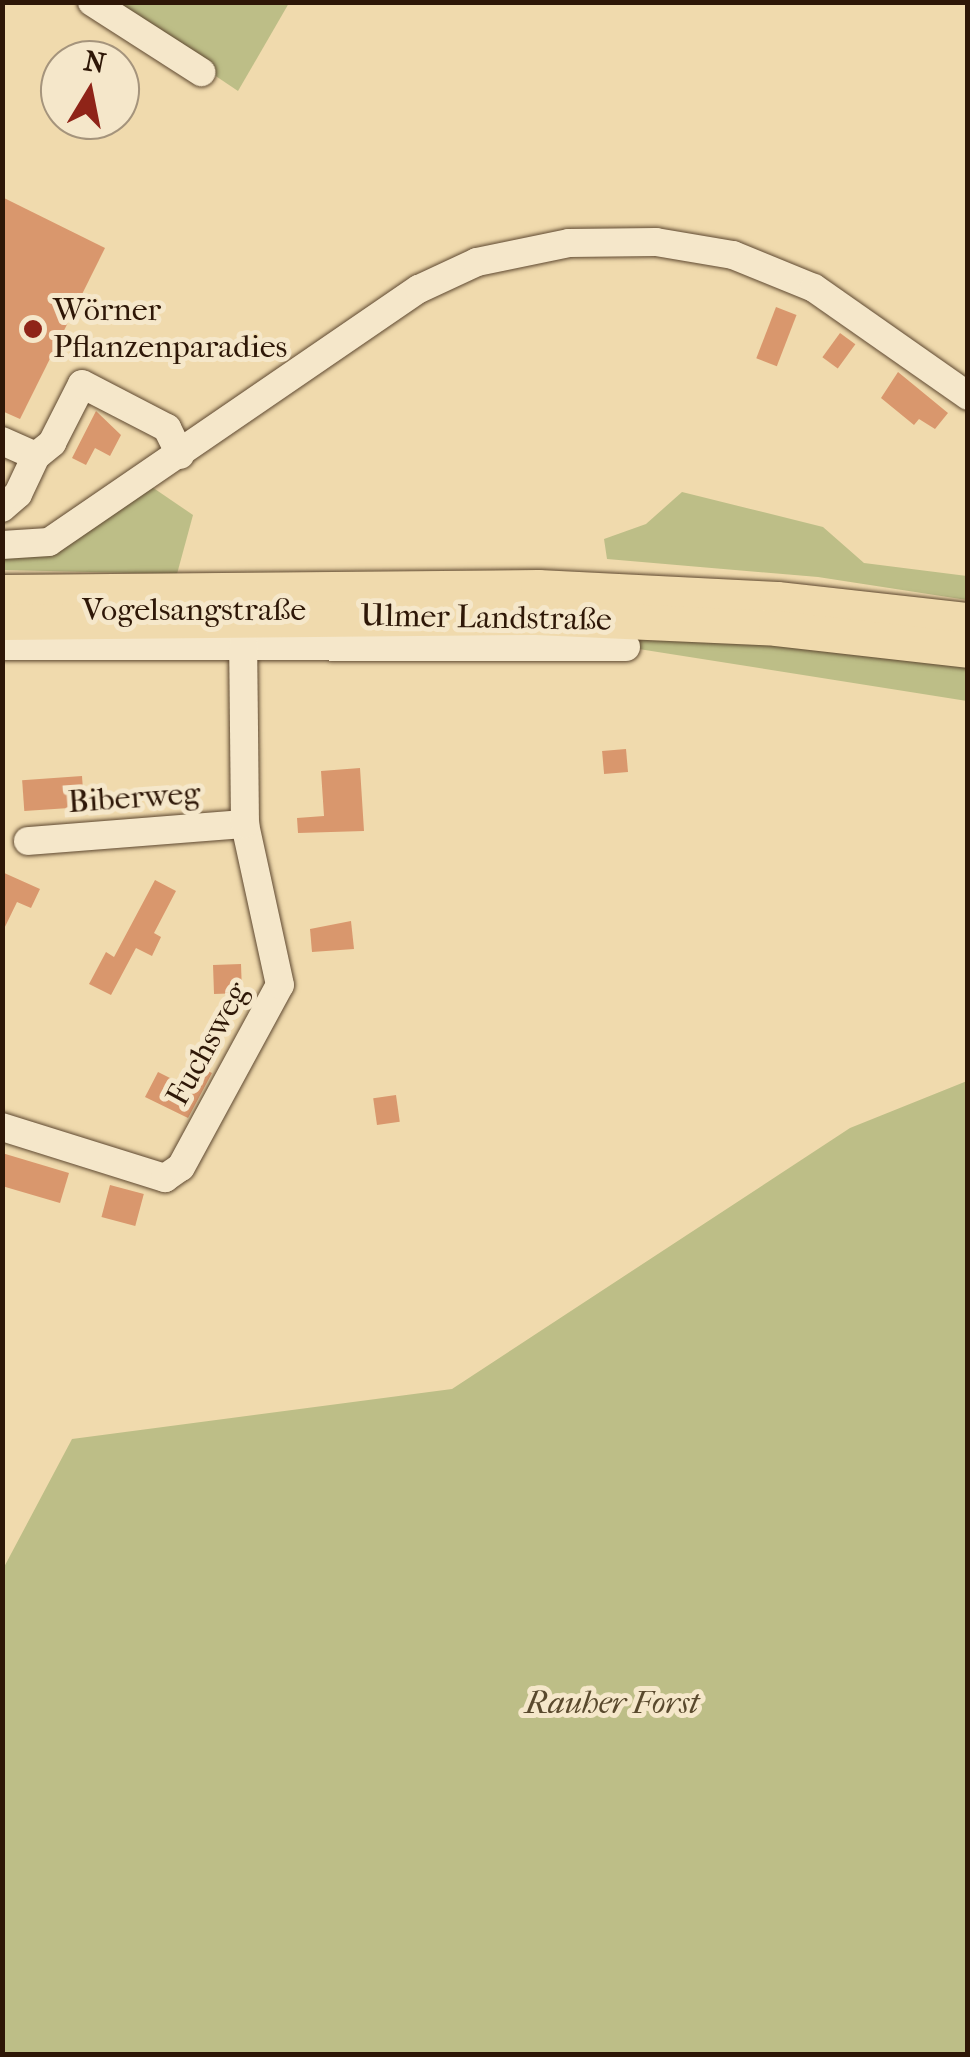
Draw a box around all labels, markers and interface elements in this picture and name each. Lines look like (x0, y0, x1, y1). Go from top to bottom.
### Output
north arrow (40, 40, 140, 140)
text: N (82, 44, 108, 80)
place label: Wörner Pflanzenparadies (53, 292, 287, 367)
marker: Wörner Pflanzenparadies (22, 318, 44, 340)
street label: Vogelsangstraße (82, 591, 306, 629)
street label: Ulmer Landstraße (360, 597, 612, 639)
street label: Biberweg (67, 774, 201, 822)
street label: Fuchsweg (158, 976, 258, 1112)
park label: Rauher Forst (525, 1684, 699, 1722)

